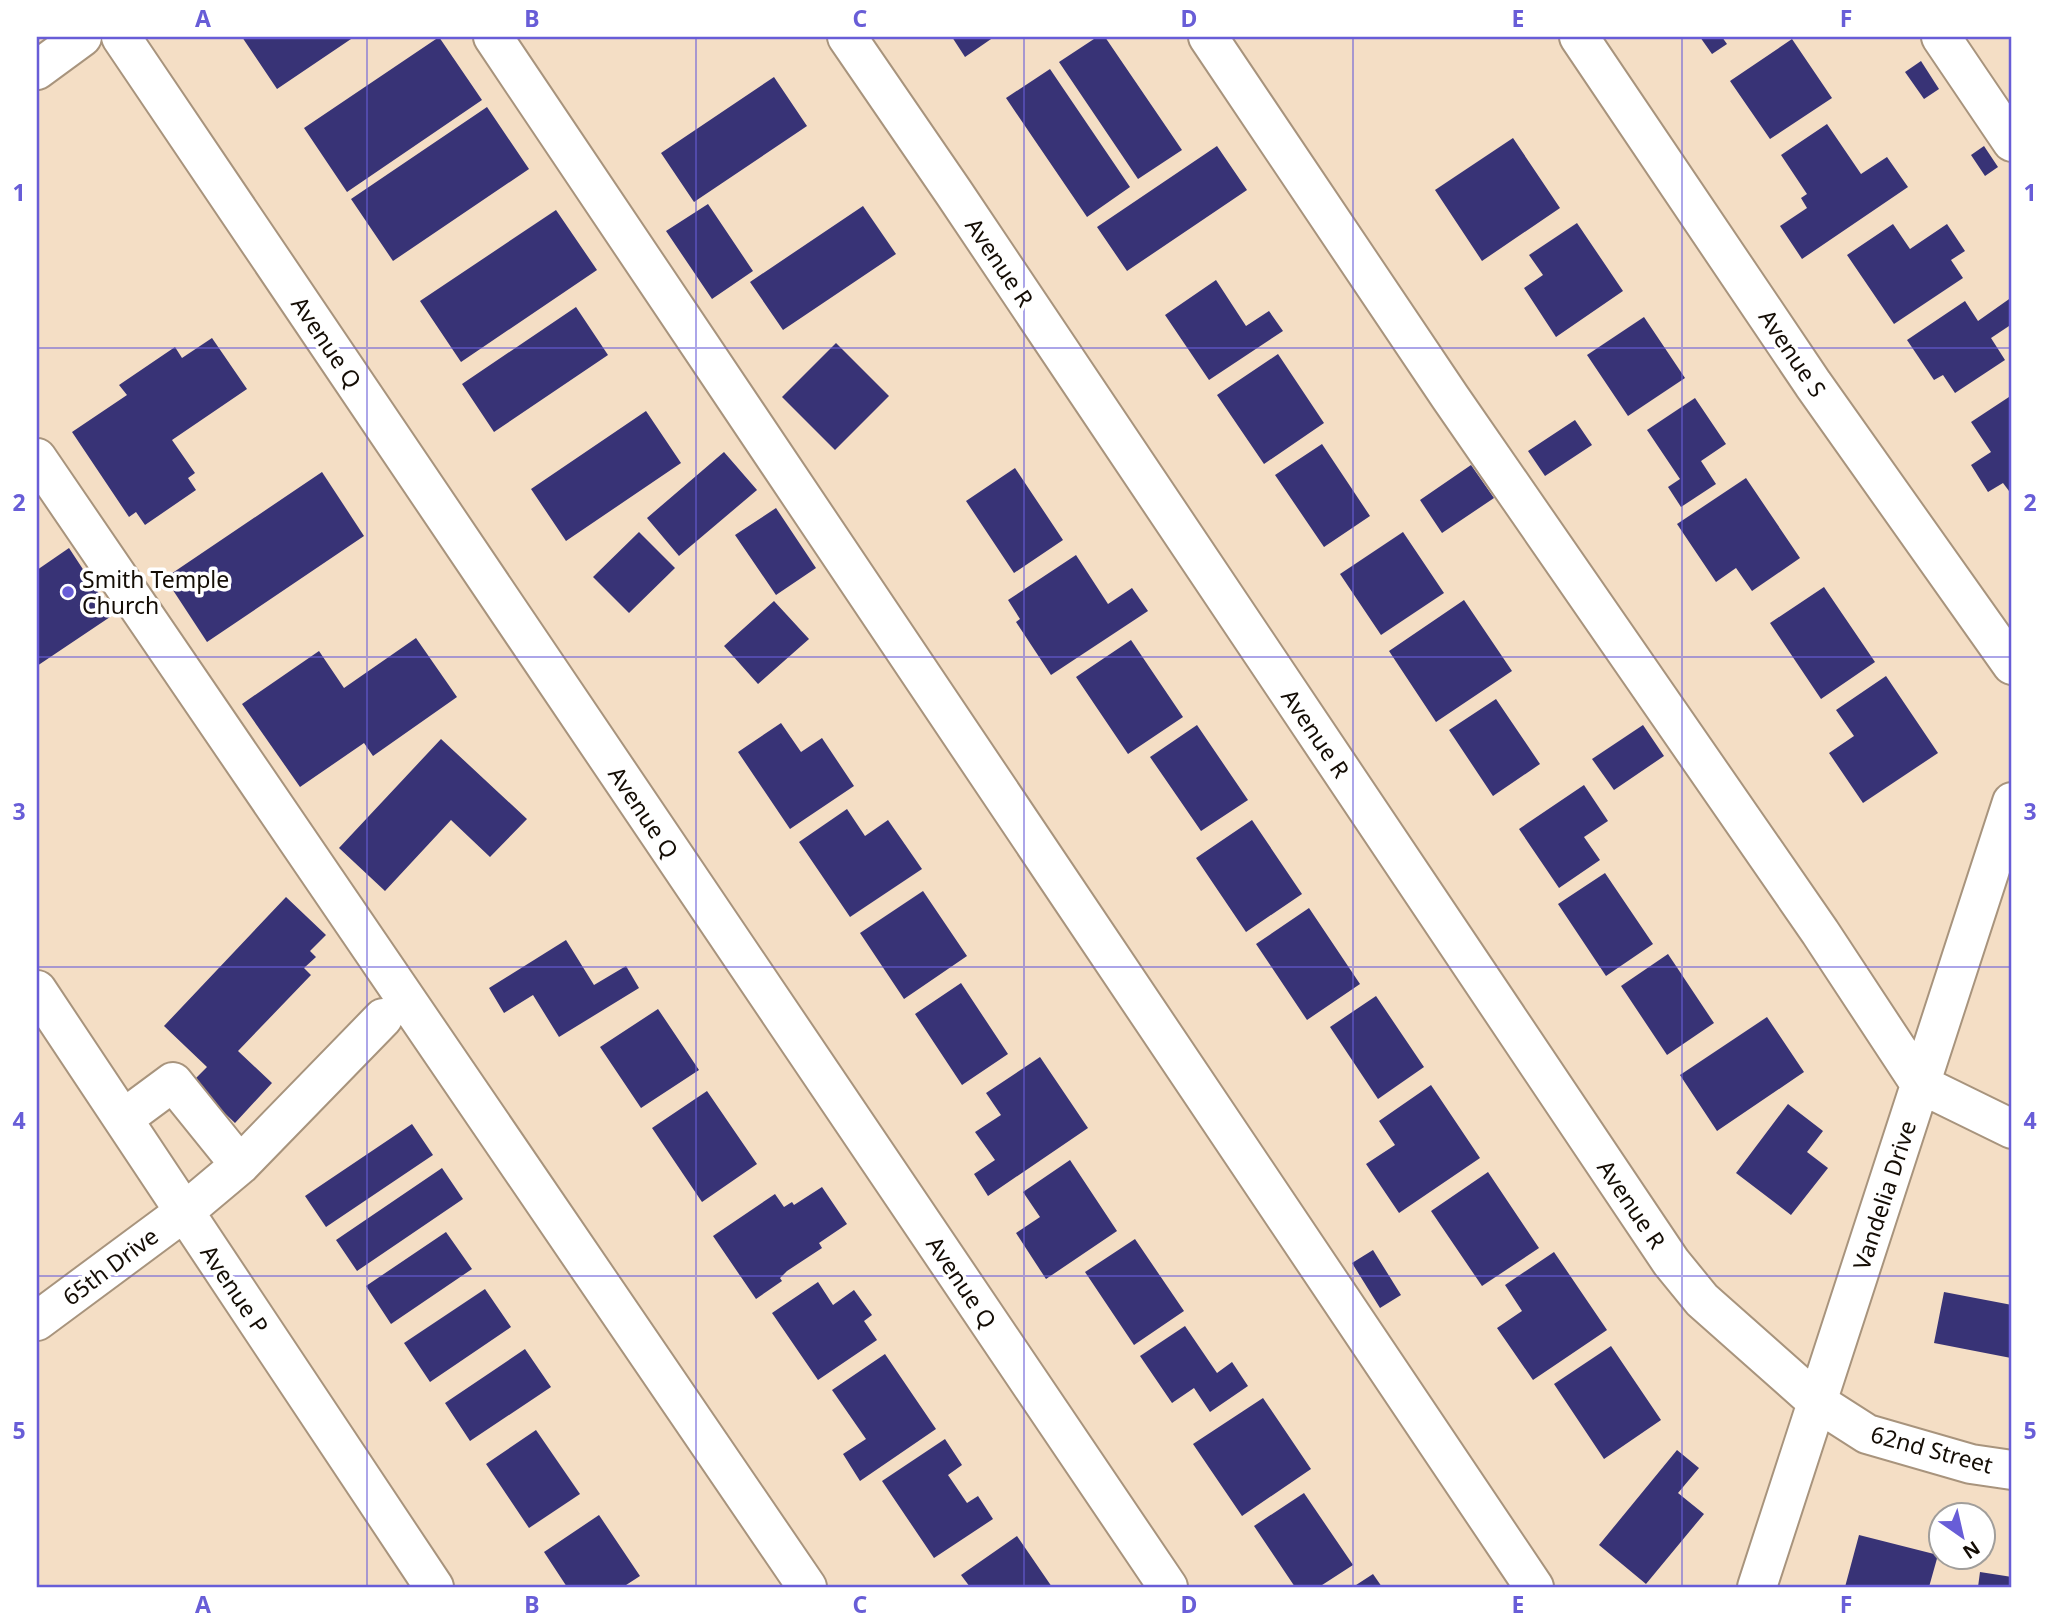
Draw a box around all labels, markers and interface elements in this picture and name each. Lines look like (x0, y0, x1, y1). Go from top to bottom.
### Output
text: A (195, 2, 211, 34)
text: B (524, 2, 540, 34)
text: C (853, 2, 868, 34)
text: D (1181, 2, 1197, 34)
text: E (1512, 2, 1524, 34)
text: F (1840, 2, 1852, 34)
text: 1 (12, 176, 26, 208)
text: 1 (2023, 176, 2037, 208)
street label: Avenue R (958, 211, 1042, 313)
street label: Avenue Q (284, 290, 370, 394)
street label: Avenue S (1752, 303, 1834, 403)
text: 2 (12, 486, 26, 518)
text: 2 (2023, 486, 2037, 518)
place label: Smith Temple Church (82, 563, 229, 621)
marker: Smith Temple Church (60, 584, 76, 600)
street label: Avenue R (1274, 682, 1358, 784)
street label: Avenue Q (601, 760, 687, 864)
text: 3 (12, 795, 26, 827)
text: 3 (2023, 795, 2037, 827)
text: 4 (12, 1104, 26, 1136)
text: 4 (2023, 1104, 2037, 1136)
street label: Vandelia Drive (1845, 1116, 1923, 1274)
street label: Avenue R (1590, 1153, 1674, 1255)
street label: 65th Drive (56, 1220, 164, 1312)
street label: Avenue Q (919, 1230, 1005, 1334)
street label: Avenue P (194, 1238, 276, 1340)
text: 5 (12, 1414, 26, 1446)
text: 5 (2023, 1414, 2037, 1446)
street label: 62nd Street (1868, 1417, 1996, 1481)
north arrow (1926, 1502, 1996, 1572)
text: N (1958, 1535, 1985, 1565)
text: A (195, 1588, 211, 1620)
text: B (524, 1588, 540, 1620)
text: C (853, 1588, 868, 1620)
text: D (1181, 1588, 1197, 1620)
text: E (1512, 1588, 1524, 1620)
text: F (1840, 1588, 1852, 1620)

